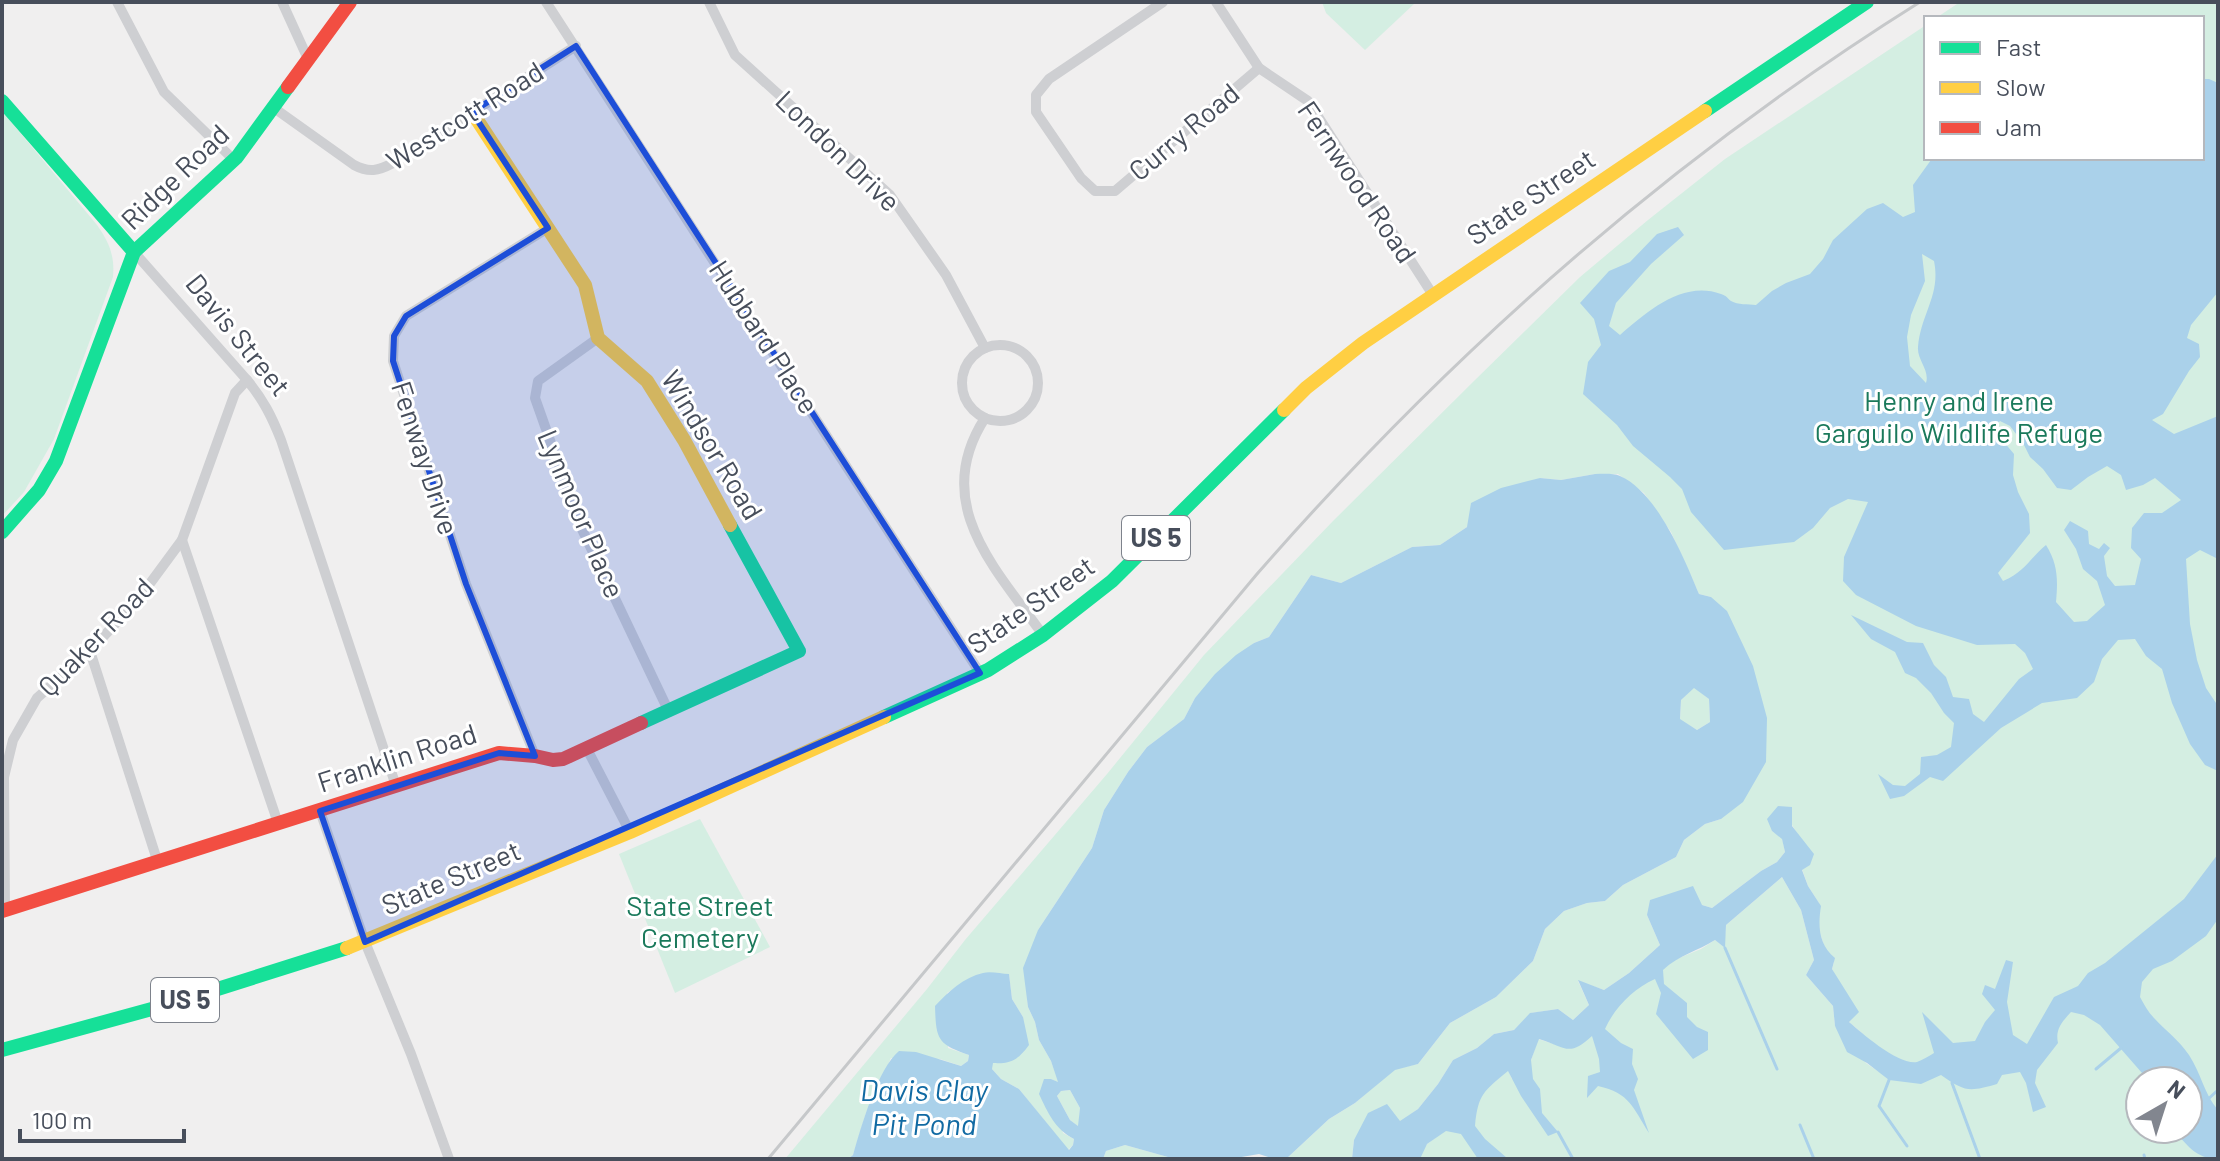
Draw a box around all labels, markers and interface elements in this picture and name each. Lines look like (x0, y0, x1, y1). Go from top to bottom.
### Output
legend (1924, 16, 2204, 160)
text: Fast (1996, 32, 2041, 61)
street label: Westcott Road (380, 53, 549, 177)
text: Slow (1996, 72, 2045, 101)
street label: Curry Road (1121, 75, 1245, 187)
street label: London Drive (769, 83, 908, 218)
street label: Fernwood Road (1291, 94, 1424, 269)
text: Jam (1996, 112, 2042, 141)
street label: Ridge Road (113, 116, 235, 236)
street label: State Street (1460, 141, 1601, 252)
street label: Hubbard Place (703, 253, 827, 419)
street label: Davis Street (179, 266, 298, 402)
street label: Windsor Road (655, 364, 771, 525)
street label: Fenway Drive (385, 377, 467, 539)
park label: Henry and Irene Garguilo Wildlife Refuge (1815, 383, 2103, 449)
street label: Lynmoor Place (531, 424, 633, 603)
road number: US 5 (1122, 516, 1190, 560)
street label: State Street (960, 548, 1101, 660)
street label: Quaker Road (30, 570, 160, 703)
street label: Franklin Road (313, 715, 481, 799)
street label: State Street (376, 833, 525, 922)
park label: State Street Cemetery (626, 888, 774, 954)
road number: US 5 (151, 978, 219, 1022)
north arrow (2124, 1065, 2204, 1145)
water label: Davis Clay Pit Pond (860, 1071, 990, 1141)
text: N (2163, 1074, 2191, 1103)
scale bar (20, 1093, 184, 1143)
text: 100 m (32, 1105, 92, 1134)

